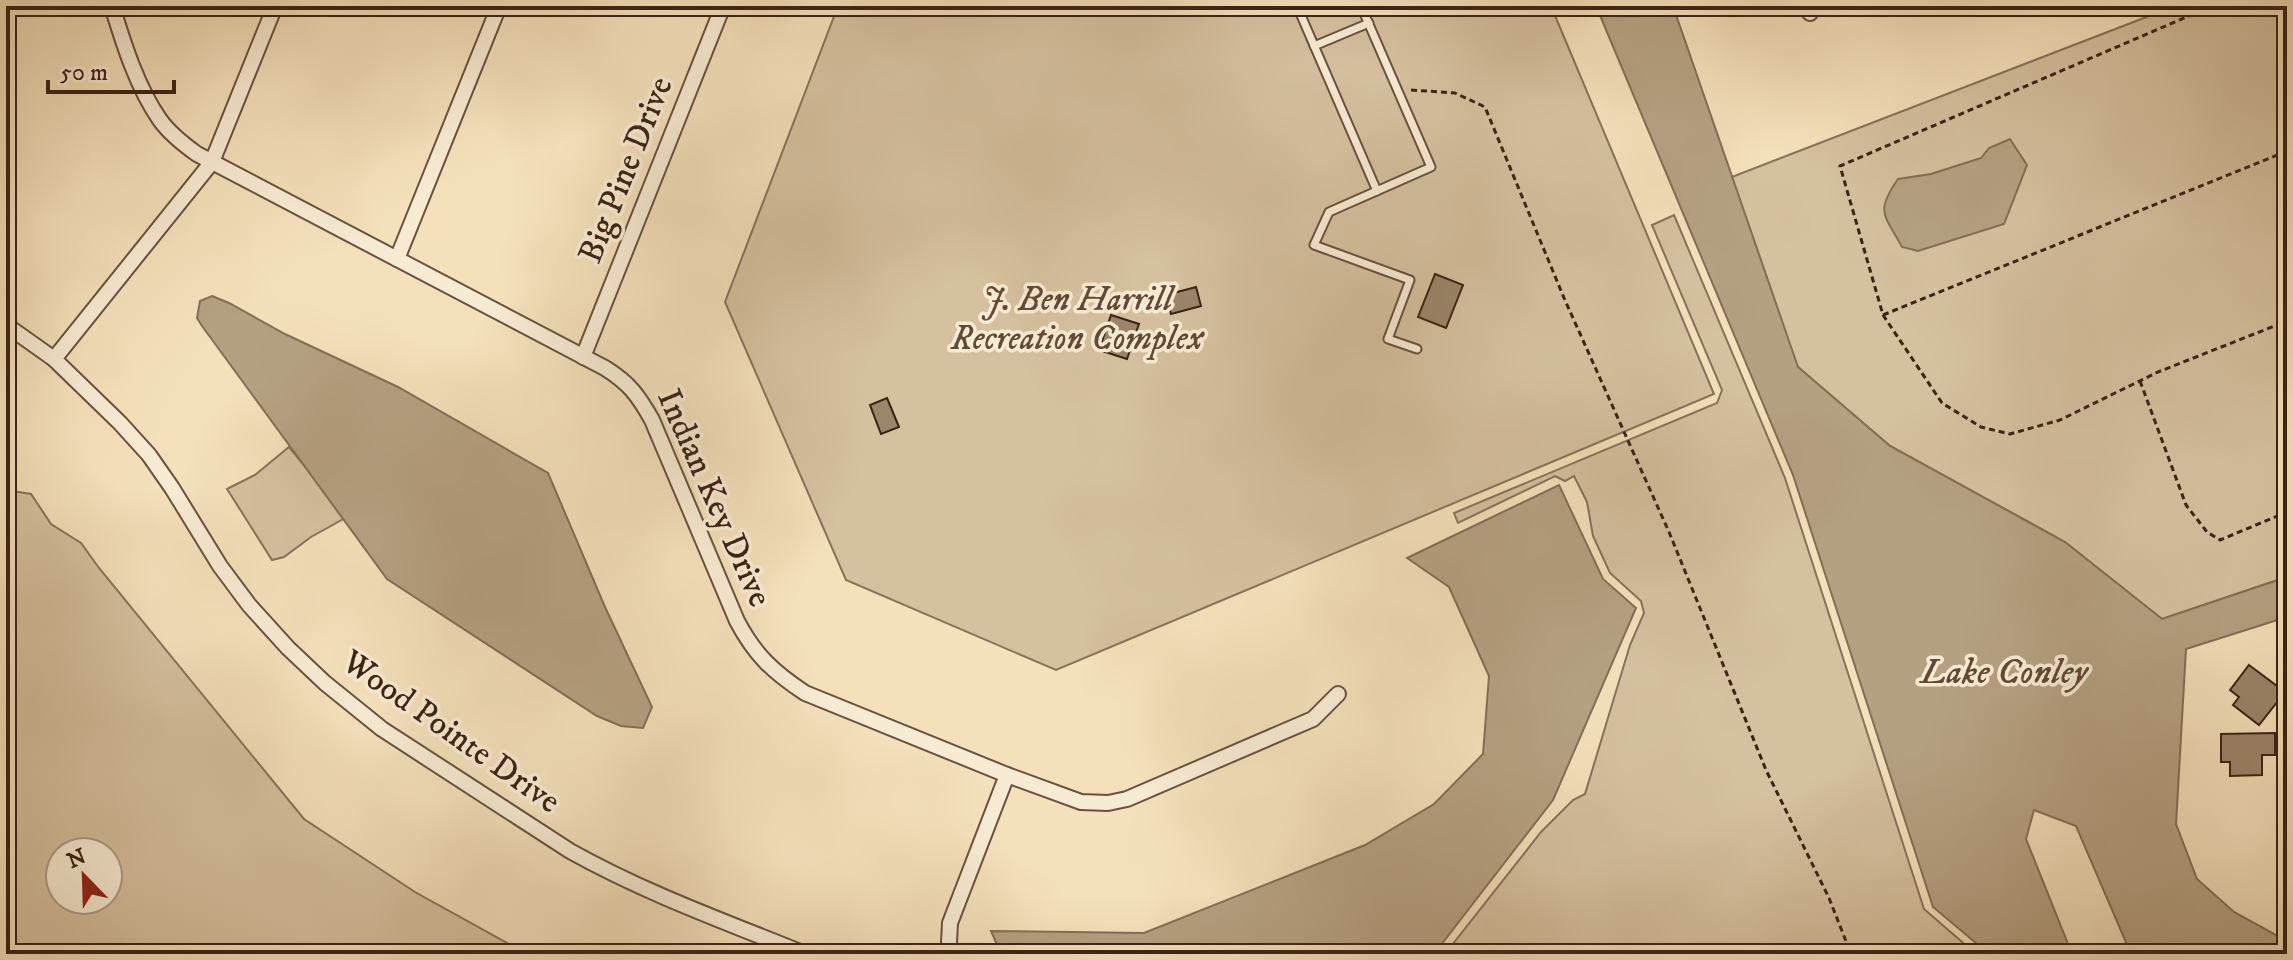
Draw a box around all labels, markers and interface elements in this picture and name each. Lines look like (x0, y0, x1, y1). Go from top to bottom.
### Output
scale bar (48, 44, 174, 94)
text: 50 m (60, 58, 108, 88)
street label: Big Pine Drive (570, 71, 682, 269)
park label: J. Ben Harrill Recreation Complex (950, 279, 1205, 360)
street label: Indian Key Drive (647, 383, 781, 613)
street label: Wood Pointe Drive (333, 641, 568, 823)
water label: Lake Conley (1919, 650, 2089, 695)
north arrow (44, 836, 124, 916)
text: N (63, 843, 90, 875)

